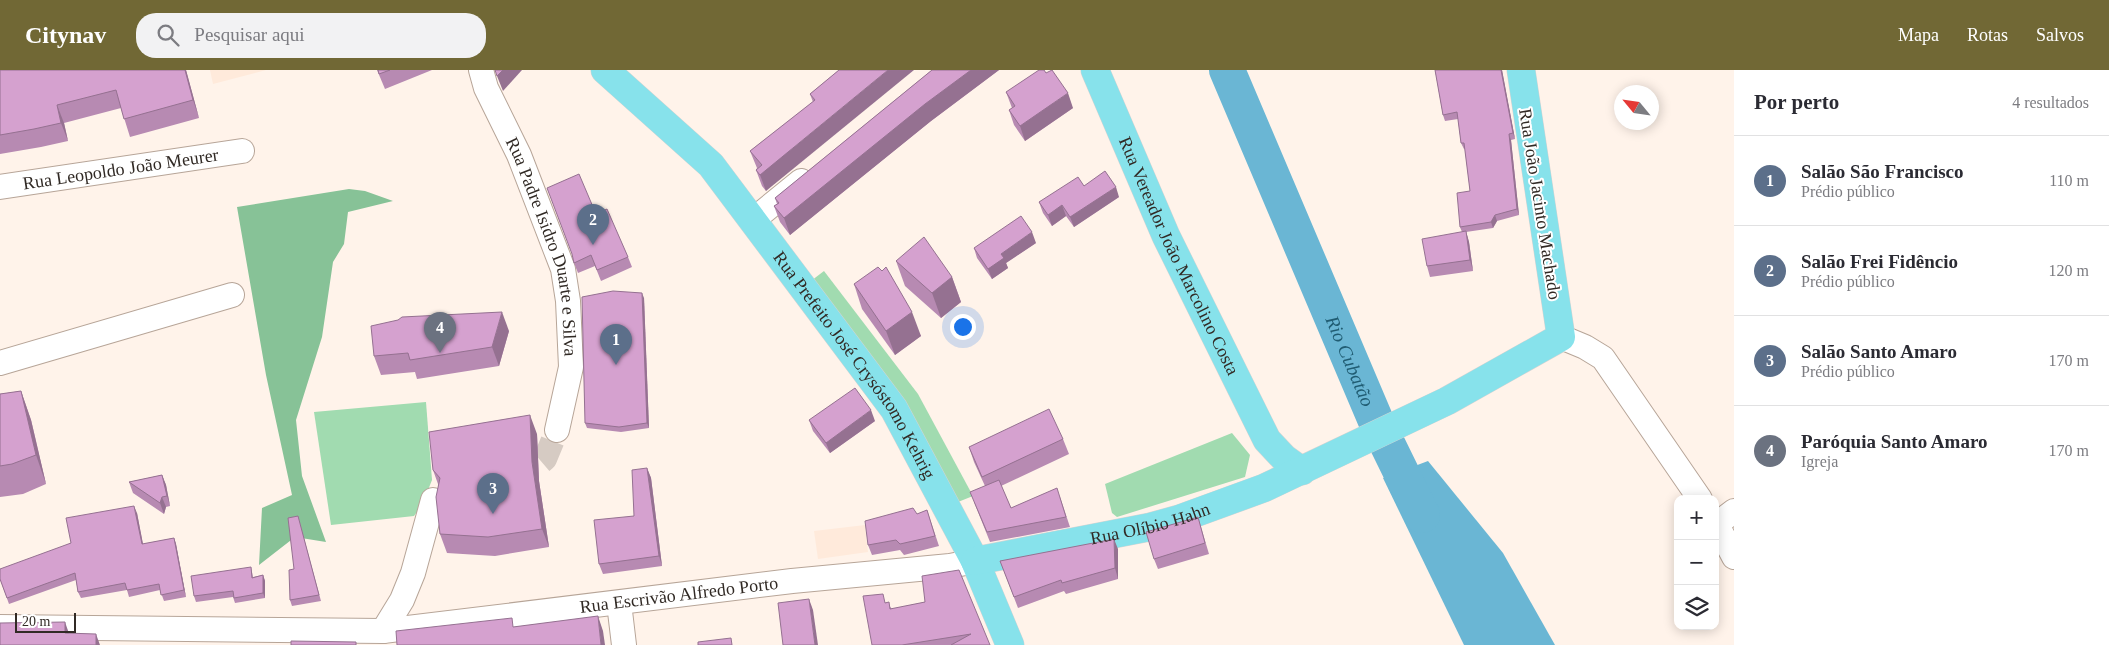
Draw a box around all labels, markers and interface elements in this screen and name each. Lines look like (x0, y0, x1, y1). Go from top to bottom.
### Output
search box (136, 13, 486, 58)
icon: search (154, 21, 182, 49)
text: Citynav (25, 22, 106, 48)
text: Pesquisar aqui (194, 24, 305, 45)
text: Mapa (1898, 25, 1939, 45)
text: Rotas (1967, 25, 2008, 45)
text: Salvos (2036, 25, 2084, 45)
north arrow (1614, 85, 1659, 130)
text: Por perto (1754, 90, 1839, 114)
text: 4 resultados (2012, 94, 2089, 111)
street label: Rua João Jacinto Machado (1515, 107, 1565, 301)
street label: Rua Padre Isidro Duarte e Silva (502, 134, 581, 357)
street label: Rua Vereador João Marcolino Costa (1115, 134, 1243, 378)
street label: Rua Leopoldo João Meurer (21, 145, 220, 193)
text: Salão São Francisco (1801, 161, 1964, 182)
text: 1 (1766, 172, 1774, 189)
text: 110 m (2049, 172, 2089, 189)
text: Prédio público (1801, 183, 1895, 200)
pin: 2 (577, 204, 609, 245)
street label: Rua Prefeito José Crysóstomo Kehrig (769, 247, 939, 482)
text: Salão Frei Fidêncio (1801, 251, 1958, 272)
text: 2 (1766, 262, 1774, 279)
text: 120 m (2049, 262, 2089, 279)
text: Prédio público (1801, 273, 1895, 290)
water label: Rio Cubatão (1322, 311, 1379, 409)
pin: 4 (424, 312, 456, 353)
your location (950, 314, 976, 340)
pin: 1 (600, 324, 632, 365)
text: Salão Santo Amaro (1801, 341, 1957, 362)
text: 3 (1766, 352, 1774, 369)
text: 170 m (2049, 352, 2089, 369)
text: Prédio público (1801, 363, 1895, 380)
text: Paróquia Santo Amaro (1801, 431, 1988, 452)
text: 4 (1766, 442, 1774, 459)
text: 170 m (2049, 442, 2089, 459)
text: Igreja (1801, 453, 1838, 470)
pin: 3 (477, 473, 509, 514)
map controls (1674, 495, 1719, 630)
button: + (1674, 495, 1719, 540)
street label: Rua Olíbio Hahn (1088, 499, 1213, 548)
button: − (1674, 540, 1719, 585)
street label: Rua Escrivão Alfredo Porto (578, 573, 779, 617)
button: layers (1674, 585, 1719, 630)
scale bar (15, 610, 76, 633)
text: 20 m (22, 614, 50, 629)

